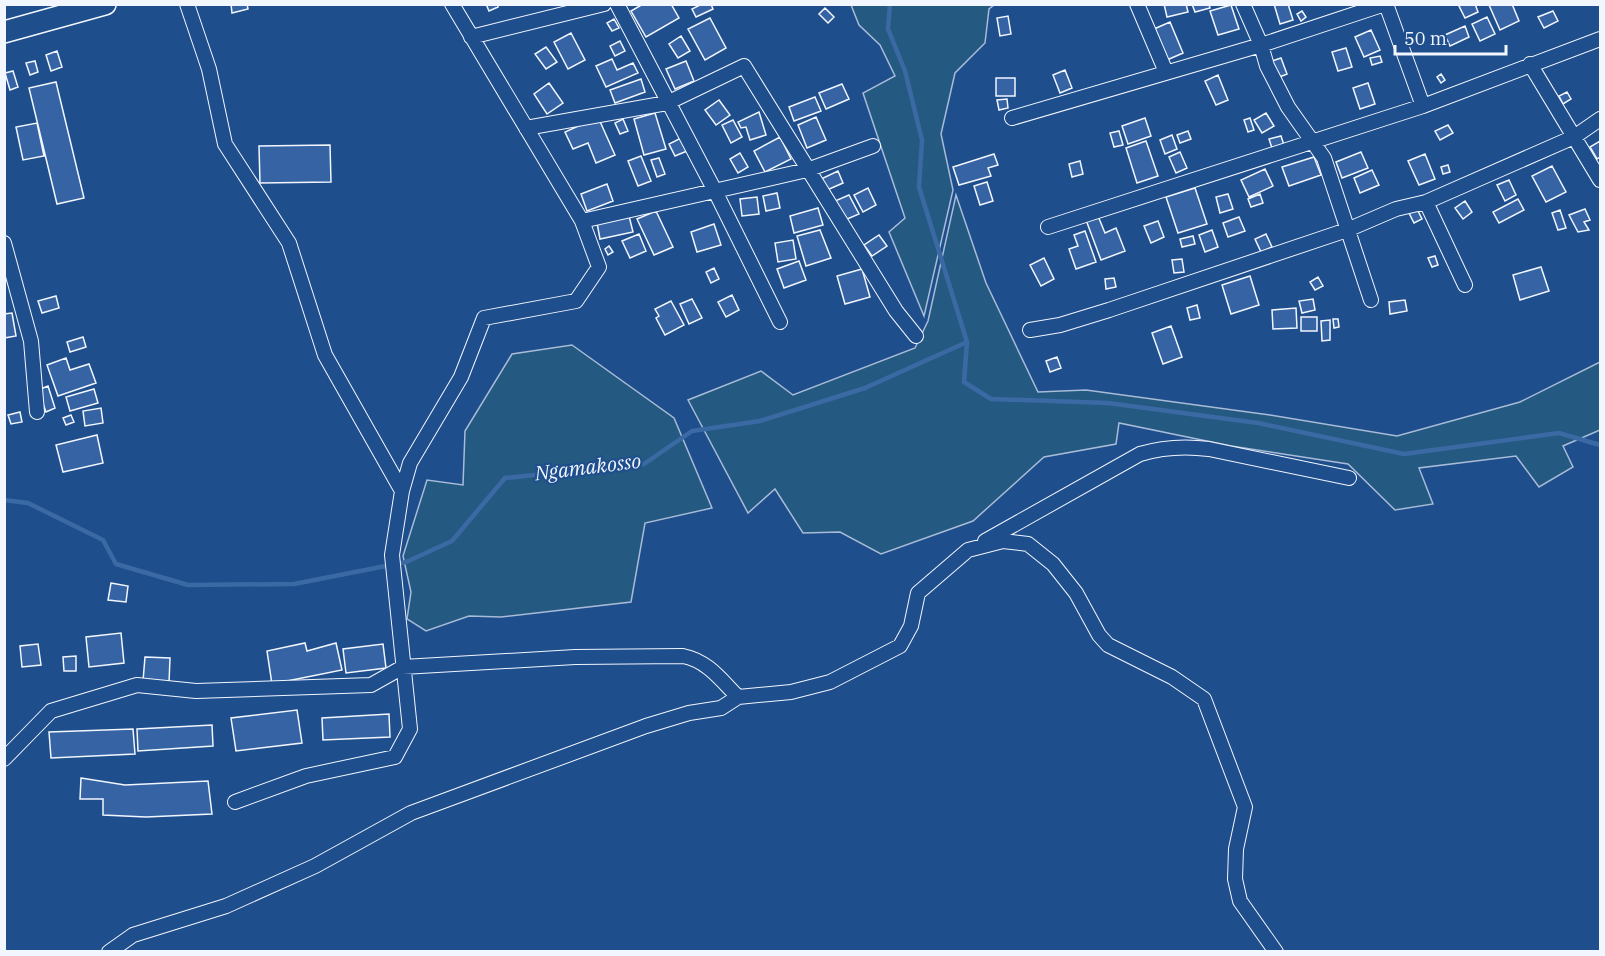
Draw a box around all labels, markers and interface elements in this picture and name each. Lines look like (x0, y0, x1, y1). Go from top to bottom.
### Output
scale bar (1395, 18, 1506, 56)
text: 50 m (1404, 27, 1447, 50)
water label: Ngamakosso (532, 447, 643, 487)

